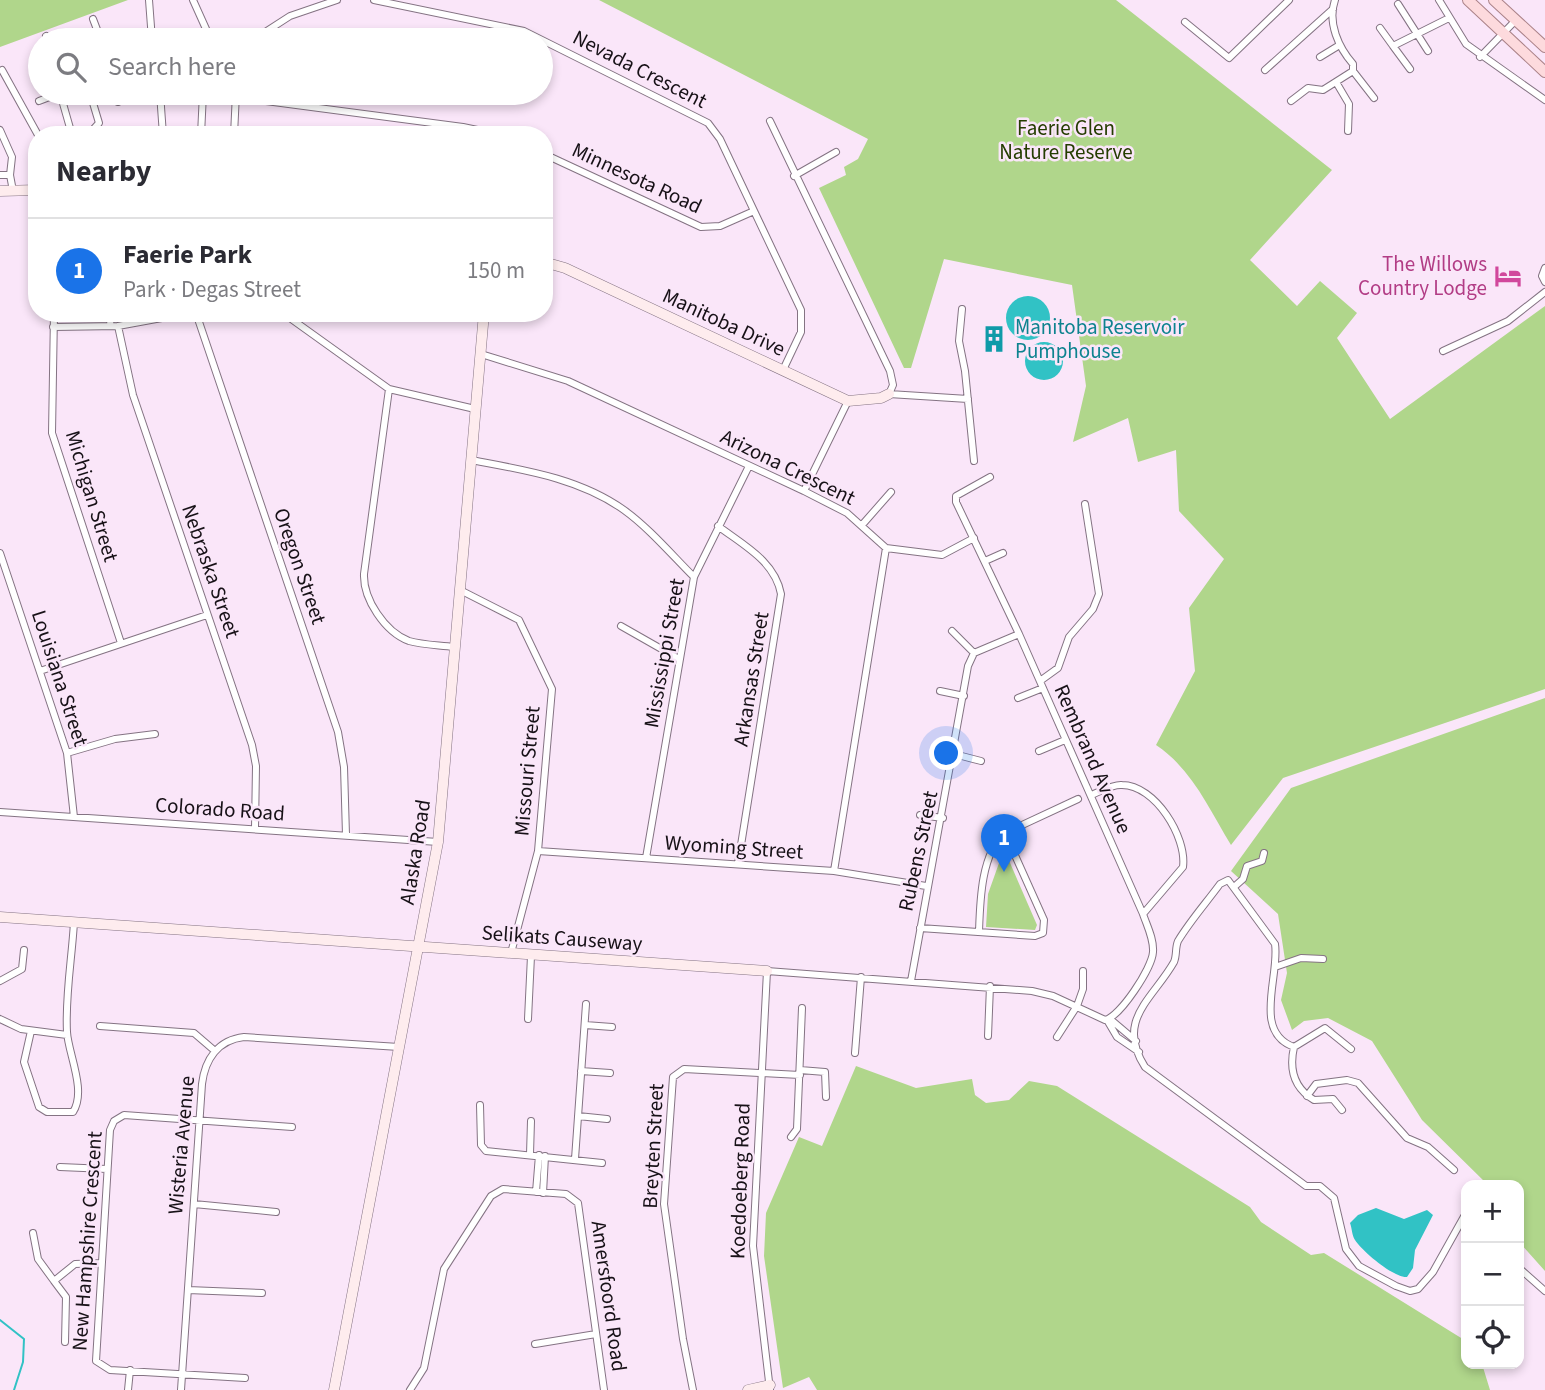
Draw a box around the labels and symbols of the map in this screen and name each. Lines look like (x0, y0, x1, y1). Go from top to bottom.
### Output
street label: Nevada Crescent (568, 22, 712, 116)
park label: Faerie Glen Nature Reserve (999, 113, 1133, 167)
street label: Minnesota Road (567, 135, 707, 221)
place label: The Willows Country Lodge (1358, 249, 1487, 303)
hotel icon: The Willows Country Lodge (1493, 261, 1523, 291)
street label: Manitoba Drive (658, 280, 790, 364)
place label: Manitoba Reservoir Pumphouse (1015, 312, 1185, 366)
building icon: Manitoba Reservoir Pumphouse (979, 324, 1009, 354)
street label: Arizona Crescent (716, 421, 860, 513)
street label: Michigan Street (58, 427, 126, 565)
street label: Nebraska Street (174, 500, 248, 642)
street label: Oregon Street (266, 504, 334, 628)
street label: Mississippi Street (636, 576, 692, 730)
street label: Louisiana Street (24, 606, 96, 750)
street label: Arkansas Street (726, 610, 776, 748)
street label: Rembrand Avenue (1047, 680, 1139, 838)
street label: Missouri Street (506, 705, 548, 837)
your location (929, 736, 963, 770)
street label: Rubens Street (891, 788, 945, 914)
street label: Colorado Road (154, 790, 286, 828)
street label: Alaska Road (392, 797, 438, 907)
pin: 1 (981, 814, 1027, 872)
street label: Wyoming Street (664, 827, 804, 867)
street label: Selikats Causeway (481, 917, 644, 959)
street label: Wisteria Avenue (160, 1074, 202, 1216)
street label: Breyten Street (635, 1083, 671, 1209)
street label: Koedoeberg Road (722, 1102, 758, 1260)
street label: New Hampshire Crescent (64, 1130, 110, 1352)
street label: Amersfoord Road (584, 1219, 634, 1373)

